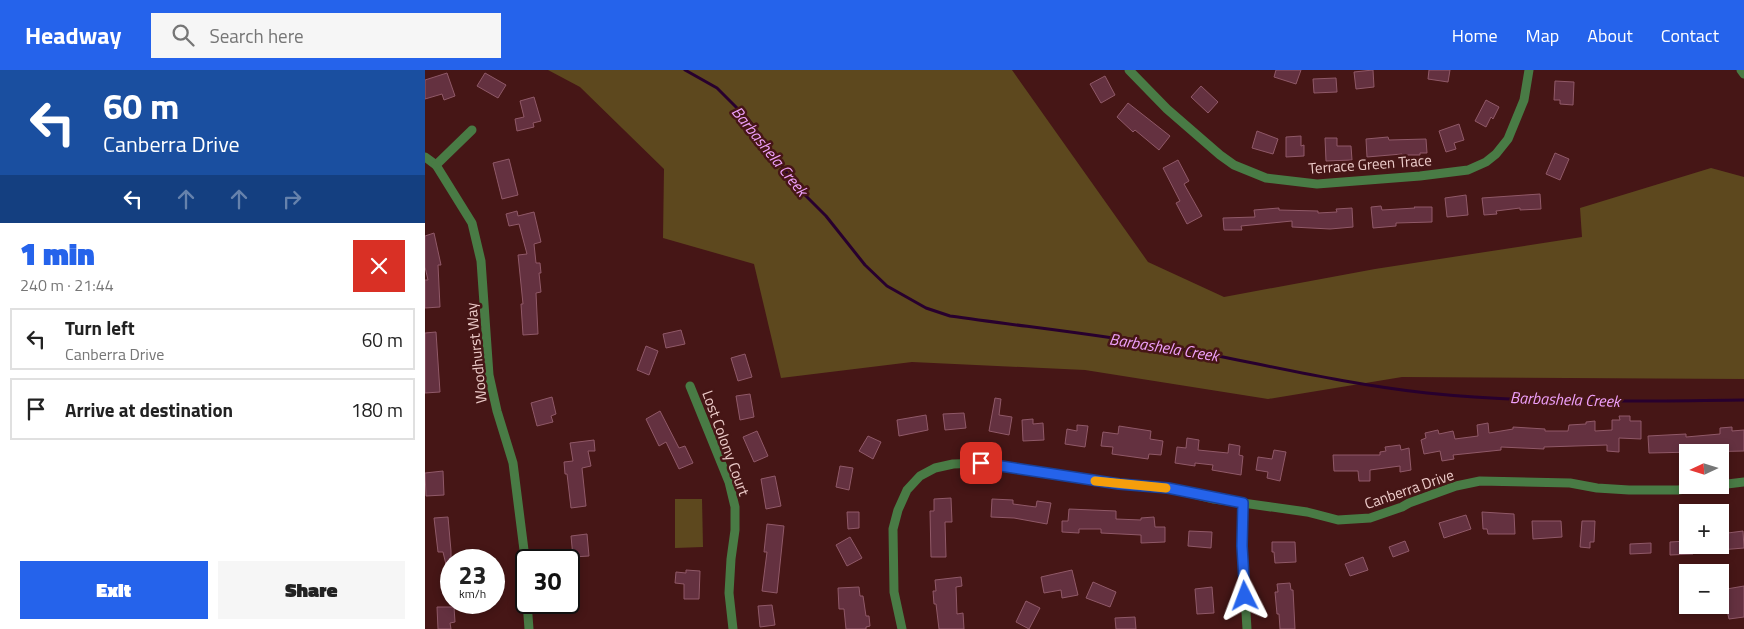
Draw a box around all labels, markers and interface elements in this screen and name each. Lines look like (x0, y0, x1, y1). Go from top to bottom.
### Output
search box (151, 13, 501, 58)
text: Headway (25, 17, 121, 53)
icon: search (169, 21, 197, 49)
text: Search here (209, 21, 304, 50)
text: Home (1452, 22, 1498, 49)
text: Map (1526, 22, 1559, 49)
text: About (1587, 22, 1633, 49)
text: Contact (1661, 22, 1719, 49)
text: 60 m (103, 79, 179, 133)
icon: left (20, 90, 85, 155)
water label: Barbashela Creek (726, 101, 815, 203)
text: Canberra Drive (103, 127, 240, 161)
street label: Terrace Green Trace (1308, 148, 1432, 180)
icon: left (119, 185, 147, 213)
icon: ahead (172, 185, 200, 213)
icon: ahead (225, 185, 253, 213)
icon: right (278, 185, 306, 213)
text: 1 min (20, 231, 95, 277)
button: close (353, 240, 405, 292)
text: 240 m · 21:44 (20, 273, 114, 297)
street label: Woodhurst Way (459, 301, 493, 405)
text: Turn left (65, 313, 135, 342)
icon: left (22, 325, 50, 353)
text: 60 m (362, 325, 403, 354)
water label: Barbashela Creek (1108, 327, 1222, 368)
text: Canberra Drive (65, 342, 164, 366)
water label: Barbashela Creek (1509, 385, 1622, 413)
street label: Lost Colony Court (696, 387, 756, 500)
icon: arrive (22, 395, 50, 423)
text: Arrive at destination (65, 395, 233, 424)
text: 180 m (351, 395, 403, 424)
pin (960, 442, 1002, 484)
north arrow (1679, 444, 1729, 494)
map controls (1679, 444, 1729, 614)
icon: arrive (967, 449, 995, 477)
street label: Canberra Drive (1361, 463, 1457, 515)
button: + (1679, 504, 1729, 554)
speed limit sign: 30 (515, 549, 580, 614)
text: 23 (458, 556, 487, 594)
button: Exit (20, 561, 208, 619)
button: Share (218, 561, 405, 619)
button: − (1679, 564, 1729, 614)
position arrow (1218, 569, 1270, 621)
text: km/h (459, 584, 486, 603)

